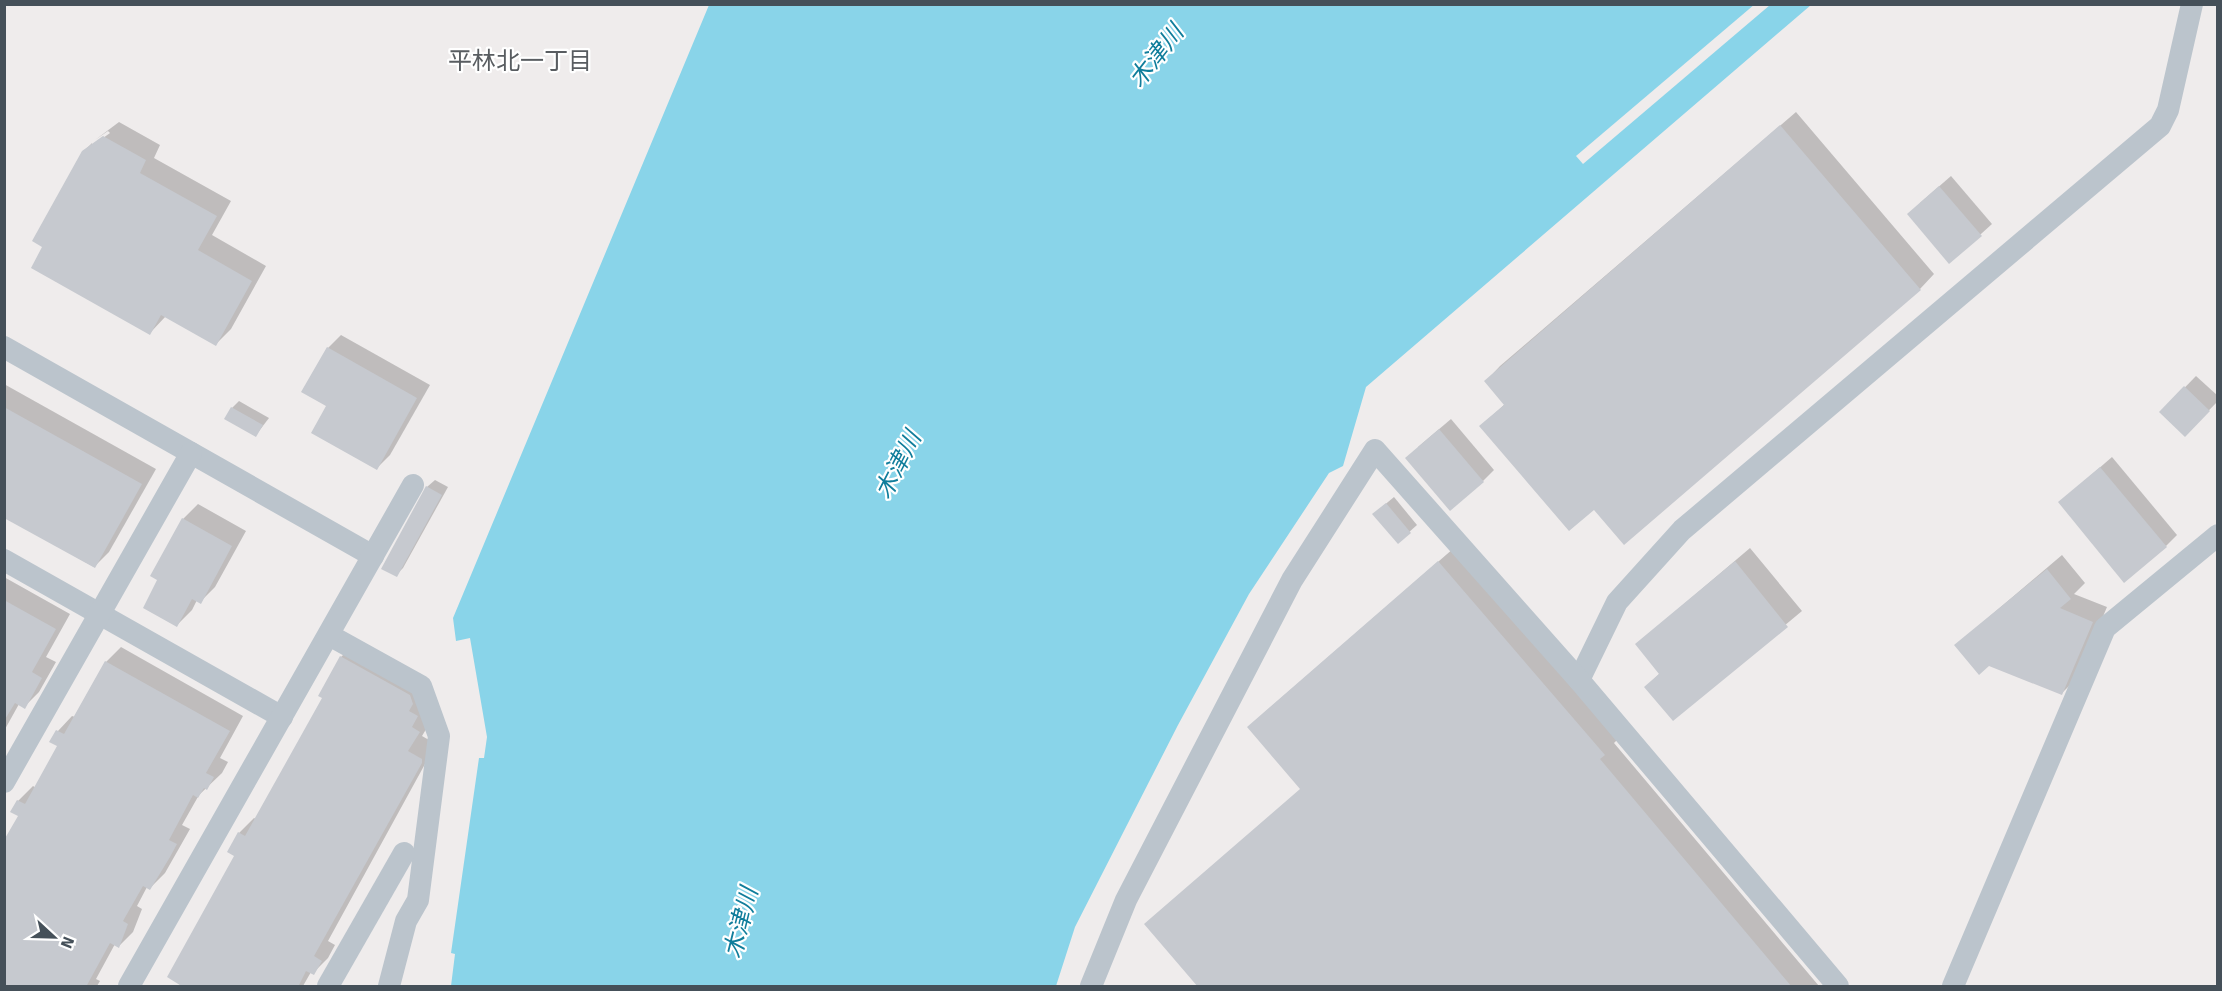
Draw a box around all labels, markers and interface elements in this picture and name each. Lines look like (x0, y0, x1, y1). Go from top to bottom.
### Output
water label: 木津川 (1122, 16, 1192, 94)
district label: 平林北一丁目 (448, 46, 592, 76)
water label: 木津川 (868, 423, 929, 504)
water label: 木津川 (718, 882, 765, 962)
north arrow (24, 907, 84, 967)
text: N (56, 933, 78, 951)

